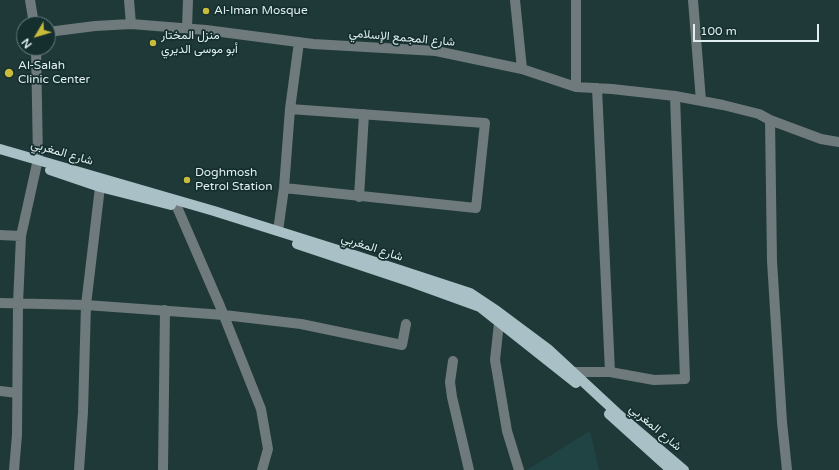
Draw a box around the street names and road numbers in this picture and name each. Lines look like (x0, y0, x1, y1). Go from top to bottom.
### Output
street label: شارع المجمع الإسلامي (348, 26, 456, 50)
street label: شارع المغربي (29, 137, 95, 169)
street label: شارع المغربي (339, 231, 405, 265)
street label: شارع المغربي (626, 402, 684, 454)

